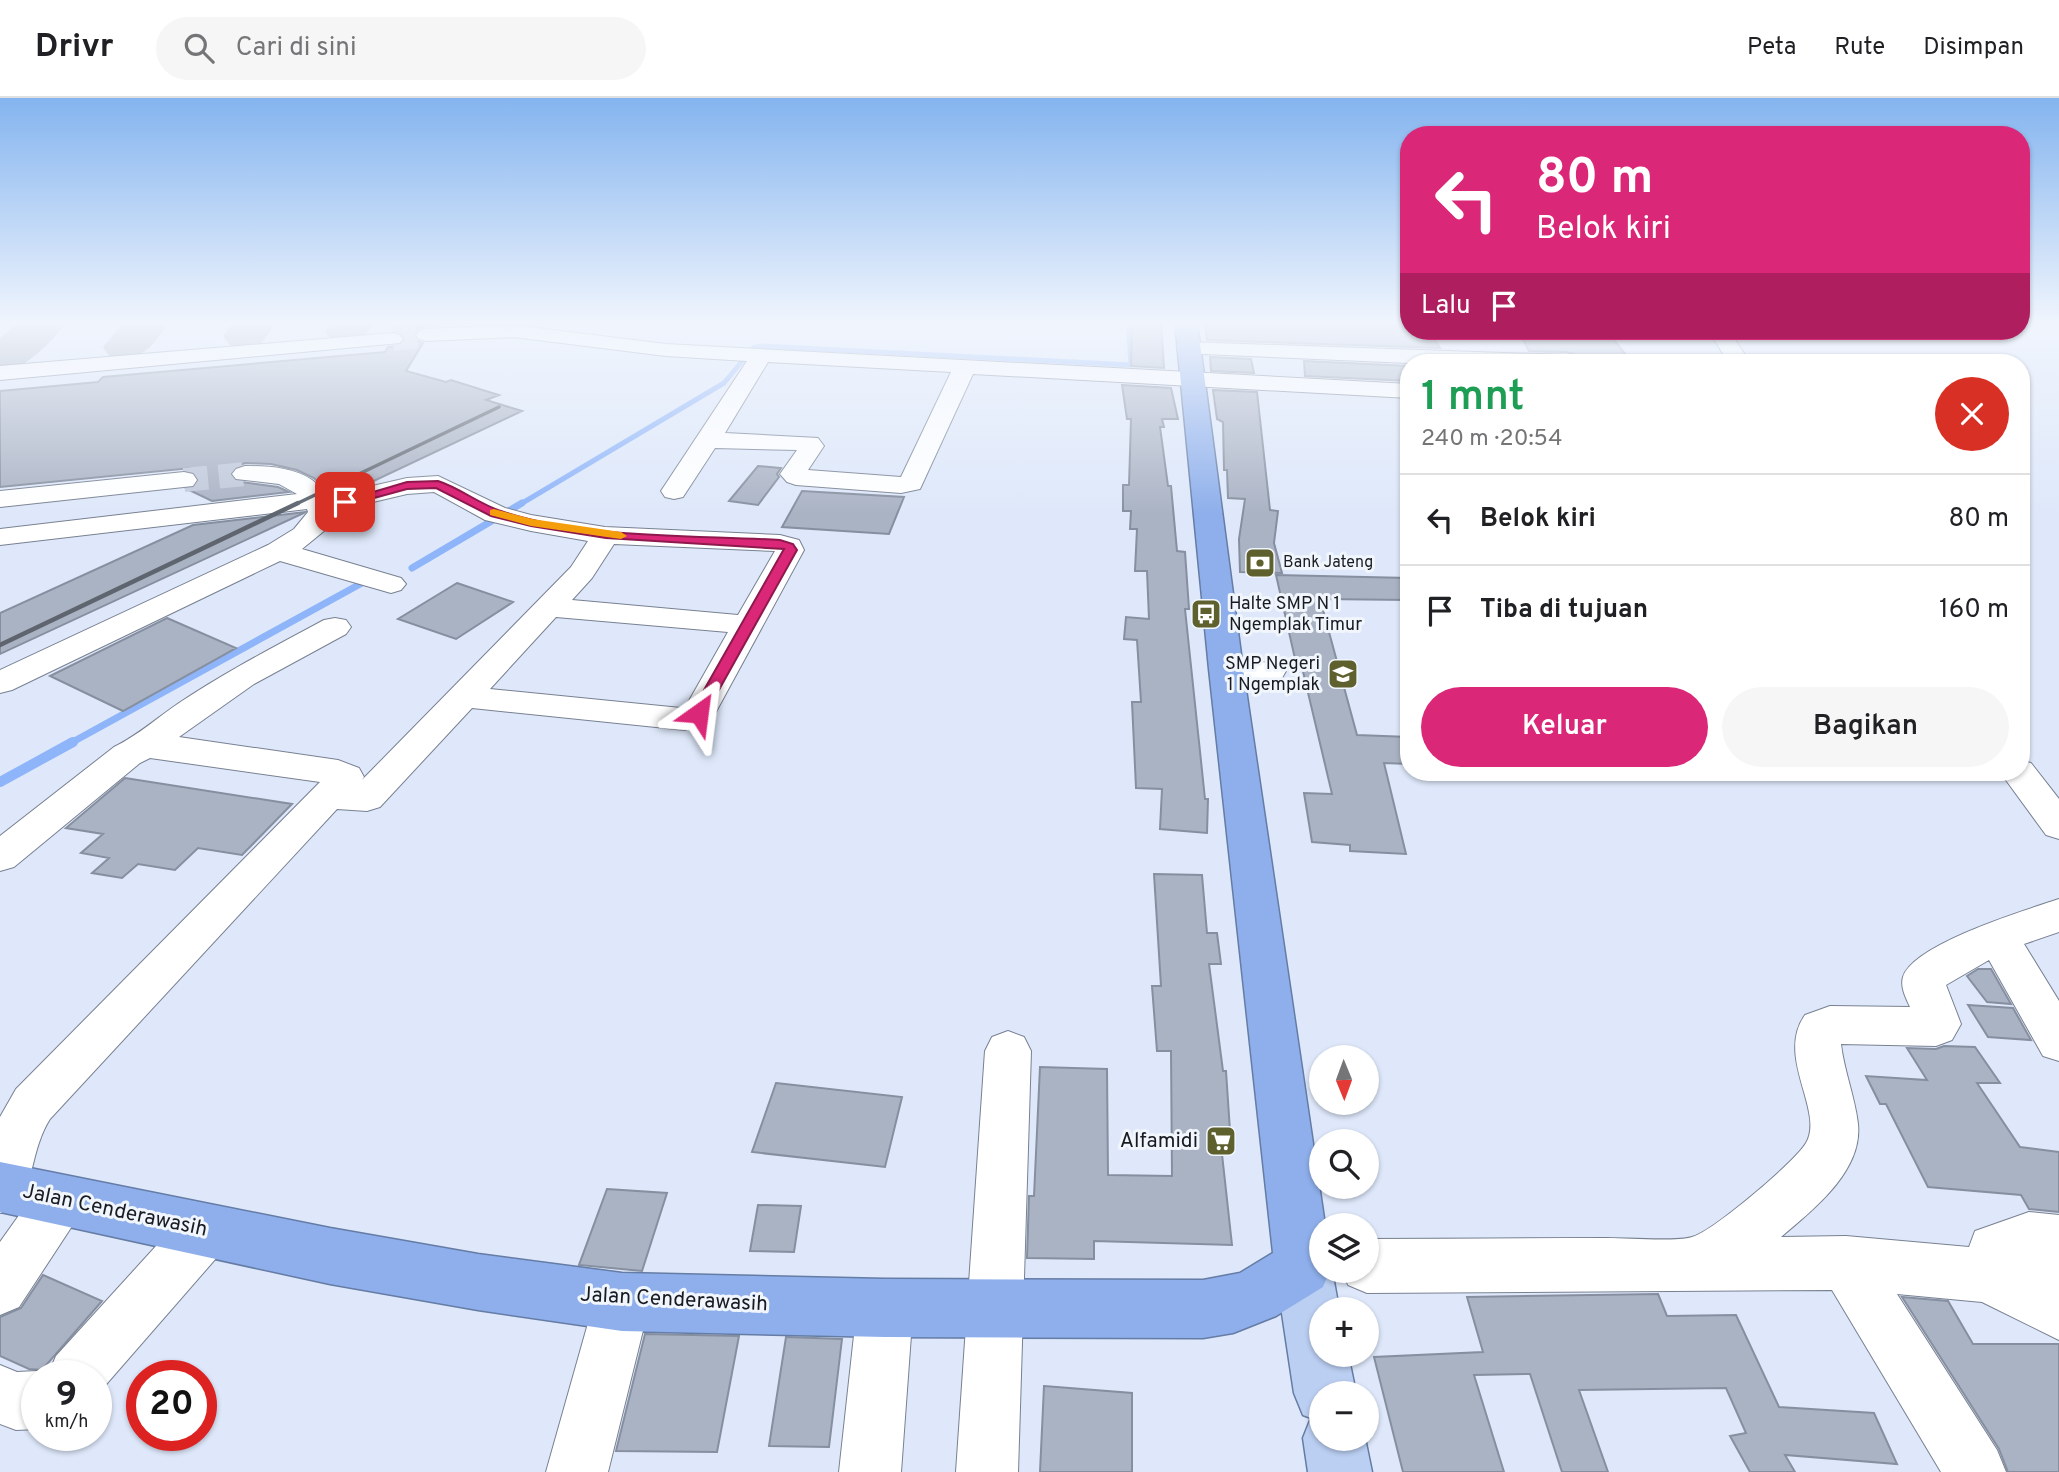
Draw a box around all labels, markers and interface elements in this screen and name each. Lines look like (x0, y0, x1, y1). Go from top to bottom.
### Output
search box (156, 17, 646, 80)
text: Drivr (35, 27, 114, 69)
icon: search (180, 29, 218, 67)
text: Cari di sini (236, 32, 357, 65)
text: Peta (1747, 33, 1796, 63)
text: Rute (1834, 33, 1885, 63)
text: Disimpan (1923, 33, 2024, 63)
text: 80 m (1536, 149, 1653, 211)
icon: left (1421, 154, 1512, 245)
text: Belok kiri (1536, 210, 1671, 250)
icon: arrive (1485, 287, 1523, 325)
text: Lalu (1421, 290, 1471, 323)
text: 1 mnt (1421, 372, 1525, 425)
button: close (1935, 377, 2009, 451)
text: 240 m · 20:54 (1421, 425, 1563, 454)
pin (315, 472, 375, 532)
icon: arrive (326, 483, 364, 521)
icon: left (1421, 501, 1459, 539)
text: Belok kiri (1480, 503, 1596, 536)
text: 80 m (1949, 503, 2009, 536)
bank icon: Bank Jateng (1243, 546, 1277, 580)
place label: Bank Jateng (1283, 553, 1373, 573)
icon: arrive (1421, 592, 1459, 630)
place label: Halte SMP N 1 Ngemplak Timur (1229, 593, 1362, 637)
text: Tiba di tujuan (1480, 594, 1648, 627)
text: 160 m (1939, 594, 2009, 627)
bus stop icon: Halte SMP N 1 Ngemplak Timur (1189, 597, 1223, 631)
place label: SMP Negeri 1 Ngemplak (1225, 653, 1320, 697)
school or university icon: SMP Negeri 1 Ngemplak (1326, 657, 1360, 691)
position arrow (662, 676, 736, 750)
button: Keluar (1421, 687, 1708, 767)
button: Bagikan (1722, 687, 2009, 767)
north arrow (1309, 1045, 1379, 1115)
map controls (1309, 1045, 1379, 1451)
supermarket icon: Alfamidi (1204, 1124, 1238, 1158)
place label: Alfamidi (1120, 1128, 1198, 1155)
button: search (1309, 1129, 1379, 1199)
street label: Jalan Cenderawasih (20, 1178, 210, 1244)
button: layers (1309, 1213, 1379, 1283)
street label: Jalan Cenderawasih (579, 1282, 769, 1318)
button: + (1309, 1297, 1379, 1367)
speed limit sign: 20 (126, 1360, 217, 1451)
text: 9 (56, 1374, 77, 1418)
button: − (1309, 1381, 1379, 1451)
text: km/h (45, 1411, 88, 1434)

